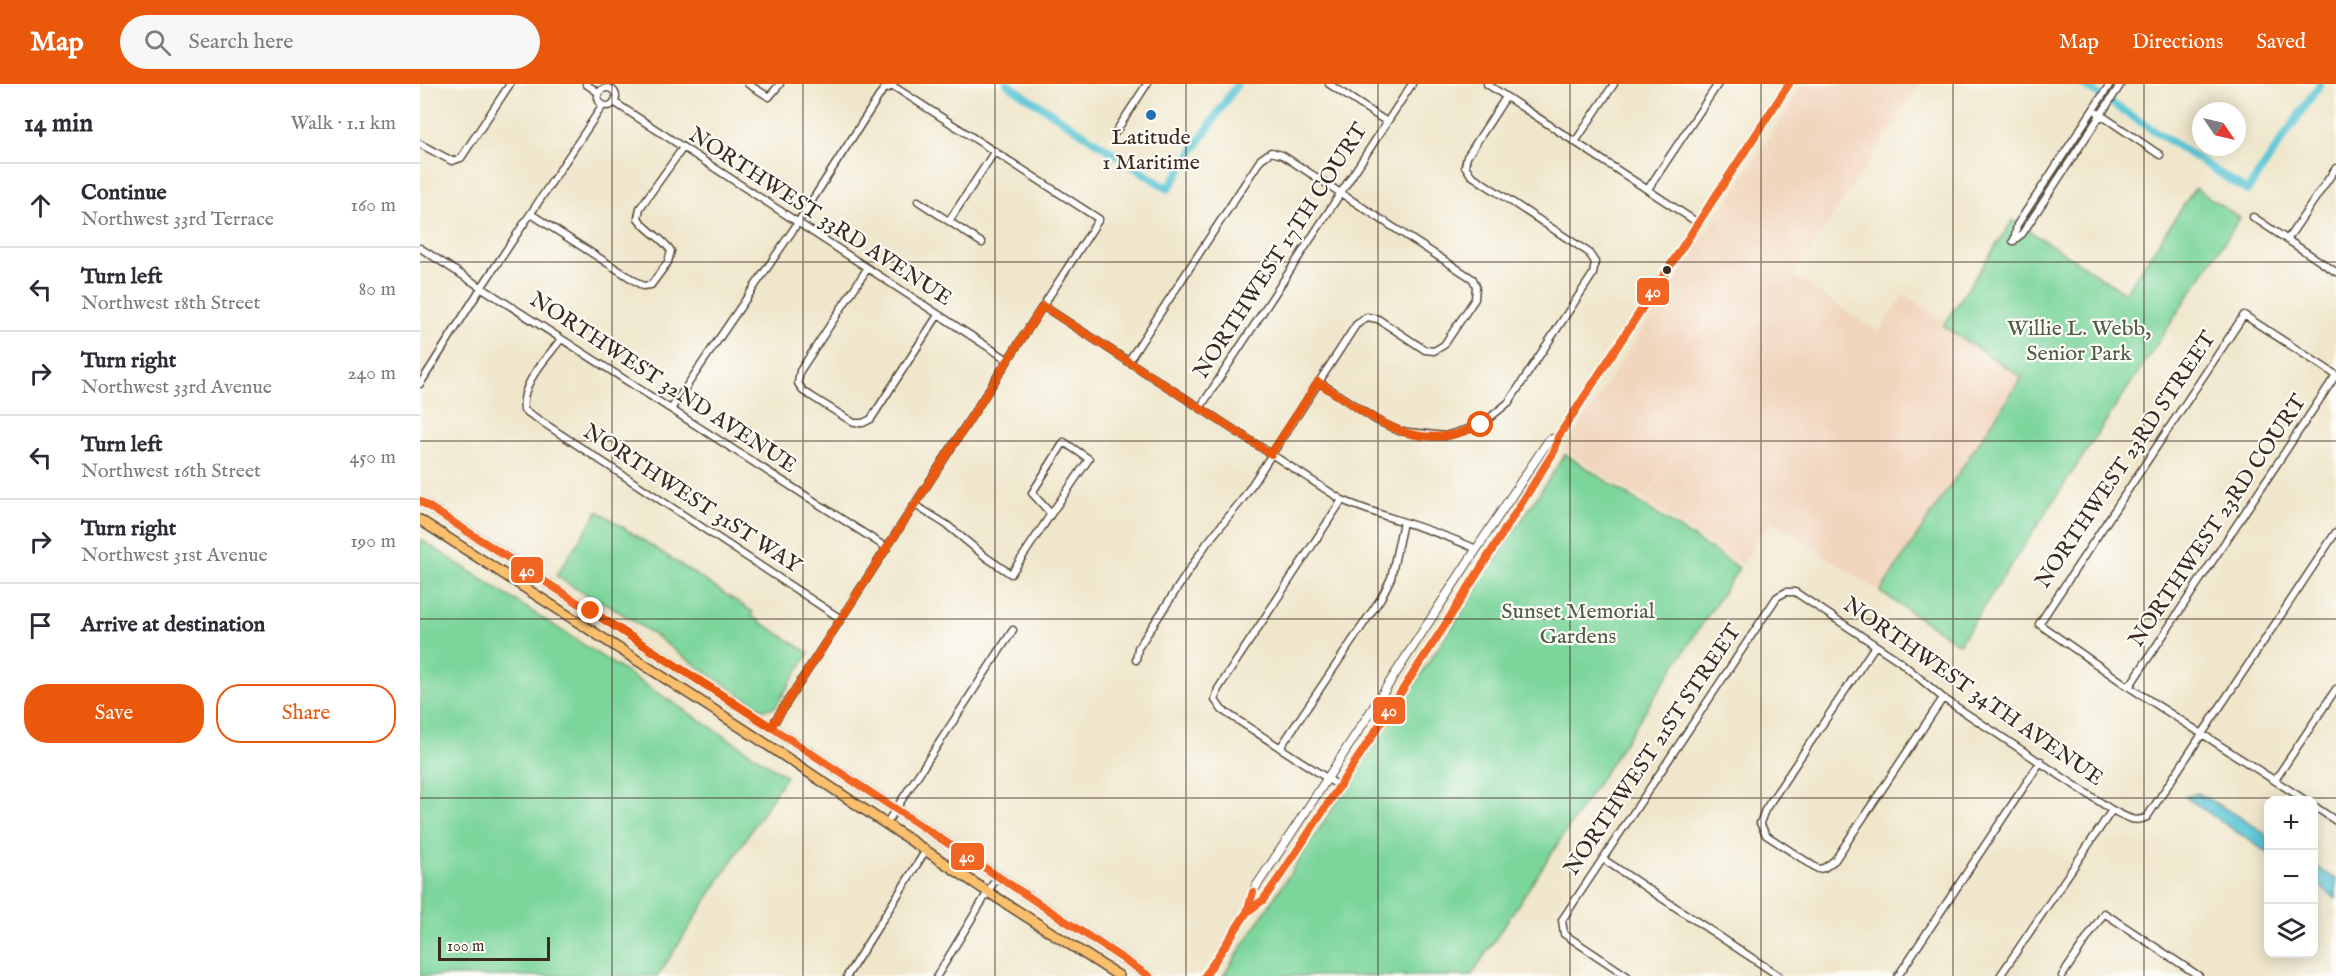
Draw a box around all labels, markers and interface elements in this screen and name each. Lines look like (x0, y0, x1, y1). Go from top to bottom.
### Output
search box (120, 15, 540, 69)
text: Map (30, 25, 84, 60)
icon: search (141, 26, 174, 59)
text: Search here (189, 28, 293, 56)
text: Map (2059, 29, 2099, 56)
text: Directions (2132, 29, 2223, 56)
text: Saved (2256, 29, 2306, 56)
north arrow (2192, 102, 2246, 156)
text: 14 min (24, 107, 93, 140)
marker: Latitude 1 Maritime (1144, 108, 1158, 122)
text: Walk · 1.1 km (291, 111, 396, 136)
street label: NORTHWEST 17TH COURT (1188, 118, 1374, 384)
street label: NORTHWEST 33RD AVENUE (683, 121, 957, 313)
place label: Latitude 1 Maritime (1102, 124, 1200, 177)
text: Continue (81, 179, 167, 207)
icon: ahead (24, 189, 57, 222)
text: 160 m (350, 193, 396, 218)
text: Northwest 33rd Terrace (81, 207, 274, 232)
text: Turn left (81, 263, 163, 291)
unlabelled marker (1661, 264, 1673, 276)
icon: left (24, 273, 57, 306)
text: 80 m (359, 277, 396, 302)
line badge: 40 (1636, 277, 1670, 306)
text: 40 (1645, 283, 1661, 303)
street label: NORTHWEST 32ND AVENUE (524, 286, 802, 480)
text: Northwest 18th Street (81, 291, 260, 316)
park label: Willie L. Webb, Senior Park (2007, 315, 2151, 368)
street label: NORTHWEST 23RD STREET (2029, 326, 2223, 594)
text: Turn right (81, 347, 176, 375)
icon: right (24, 357, 57, 390)
text: 240 m (347, 361, 396, 386)
text: Northwest 33rd Avenue (81, 375, 272, 400)
street label: NORTHWEST 23RD COURT (2123, 389, 2313, 653)
route start (1467, 411, 1493, 437)
street label: NORTHWEST 31ST WAY (578, 418, 807, 581)
text: Turn left (81, 431, 163, 459)
icon: left (24, 441, 57, 474)
text: 450 m (349, 445, 396, 470)
text: Northwest 16th Street (81, 459, 261, 484)
text: Turn right (81, 515, 176, 543)
icon: right (24, 525, 57, 558)
text: 190 m (350, 529, 396, 554)
text: Northwest 31st Avenue (81, 543, 268, 568)
line badge: 40 (510, 556, 544, 584)
text: 40 (519, 562, 535, 582)
street label: NORTHWEST 34TH AVENUE (1837, 591, 2109, 793)
route end (577, 597, 603, 623)
park label: Sunset Memorial Gardens (1501, 598, 1655, 651)
icon: arrive (24, 609, 57, 642)
text: Arrive at destination (81, 611, 265, 639)
street label: NORTHWEST 21ST STREET (1558, 619, 1748, 881)
button: Save (24, 684, 204, 743)
button: Share (216, 684, 396, 743)
line badge: 40 (1372, 696, 1406, 725)
text: 40 (1381, 702, 1397, 722)
map controls (2264, 796, 2318, 958)
button: + (2264, 796, 2318, 850)
line badge: 40 (950, 842, 985, 871)
text: 40 (959, 848, 975, 868)
button: − (2264, 850, 2318, 904)
button: layers (2264, 904, 2318, 958)
scale bar (438, 934, 550, 962)
text: 100 m (447, 937, 484, 957)

